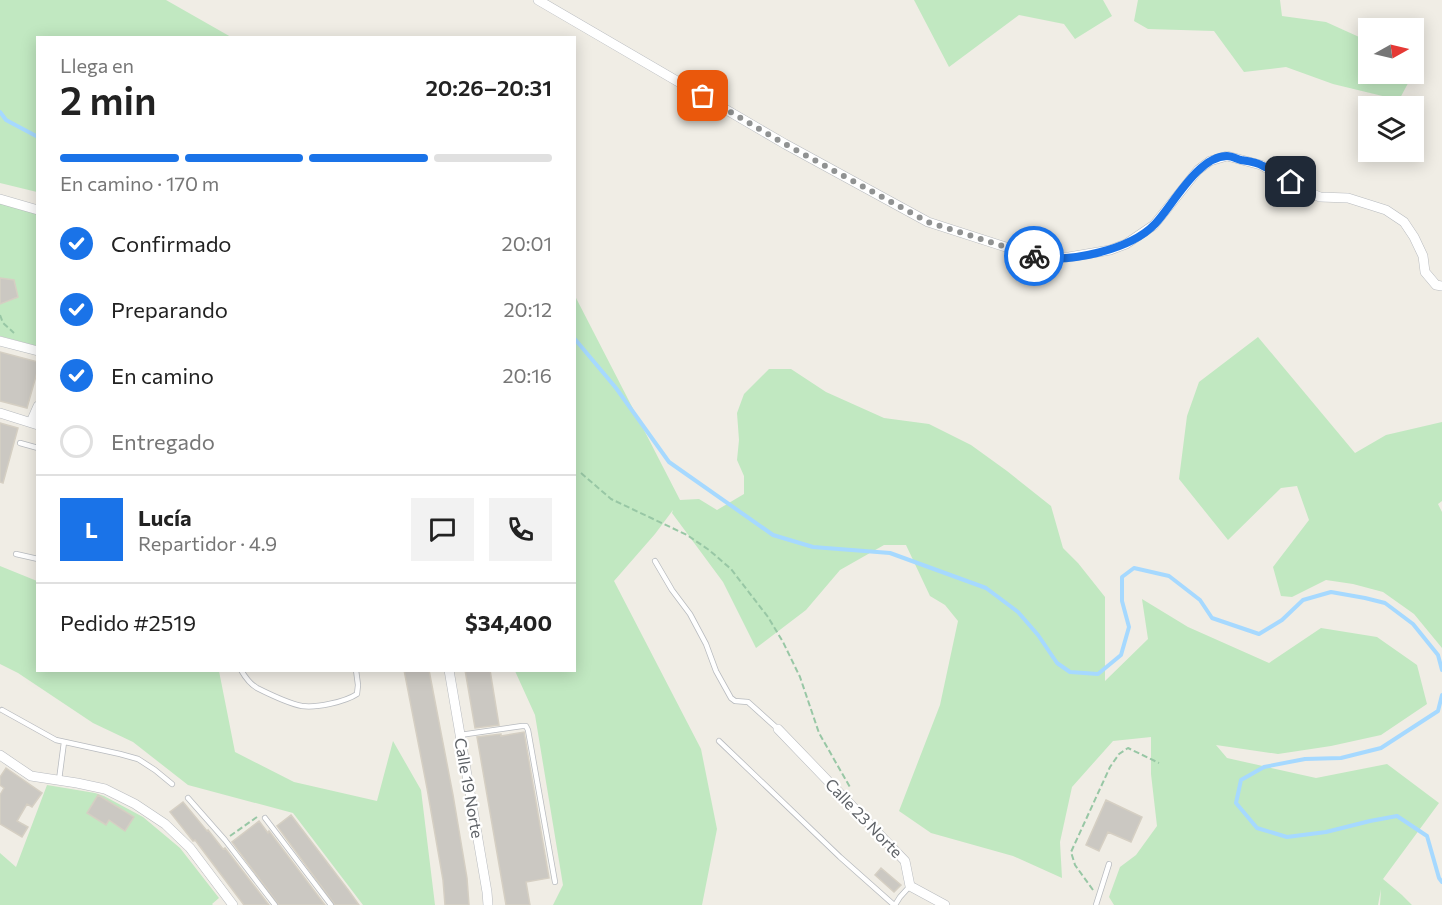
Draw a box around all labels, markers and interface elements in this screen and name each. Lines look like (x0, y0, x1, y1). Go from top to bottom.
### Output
north arrow (1358, 18, 1424, 84)
map controls (1358, 18, 1424, 162)
text: Llega en (60, 53, 134, 77)
pin (677, 70, 728, 121)
text: 20:26–20:31 (426, 74, 552, 101)
text: 2 min (60, 75, 157, 123)
icon: bag (686, 79, 719, 112)
button: layers (1358, 96, 1424, 162)
pin (1265, 156, 1316, 207)
icon: home (1274, 165, 1307, 198)
text: En camino · 170 m (60, 171, 219, 195)
courier (1004, 226, 1064, 286)
icon: check (60, 227, 93, 260)
text: Confirmado (111, 230, 232, 257)
text: 20:01 (502, 231, 552, 255)
icon: bike (1018, 240, 1051, 273)
icon: check (60, 293, 93, 326)
text: Preparando (111, 296, 228, 323)
text: 20:12 (504, 297, 552, 321)
icon: check (60, 359, 93, 392)
text: En camino (111, 362, 214, 389)
text: 20:16 (503, 363, 552, 387)
text: Entregado (111, 428, 215, 455)
button: chat (411, 498, 474, 561)
button: phone (489, 498, 552, 561)
text: Lucía (138, 504, 192, 531)
text: L (85, 516, 98, 543)
text: Repartidor · 4.9 (138, 531, 277, 555)
text: Pedido #2519 (60, 609, 196, 636)
text: $34,400 (465, 609, 552, 636)
street label: Calle 19 Norte (451, 736, 488, 840)
street label: Calle 23 Norte (822, 774, 907, 861)

